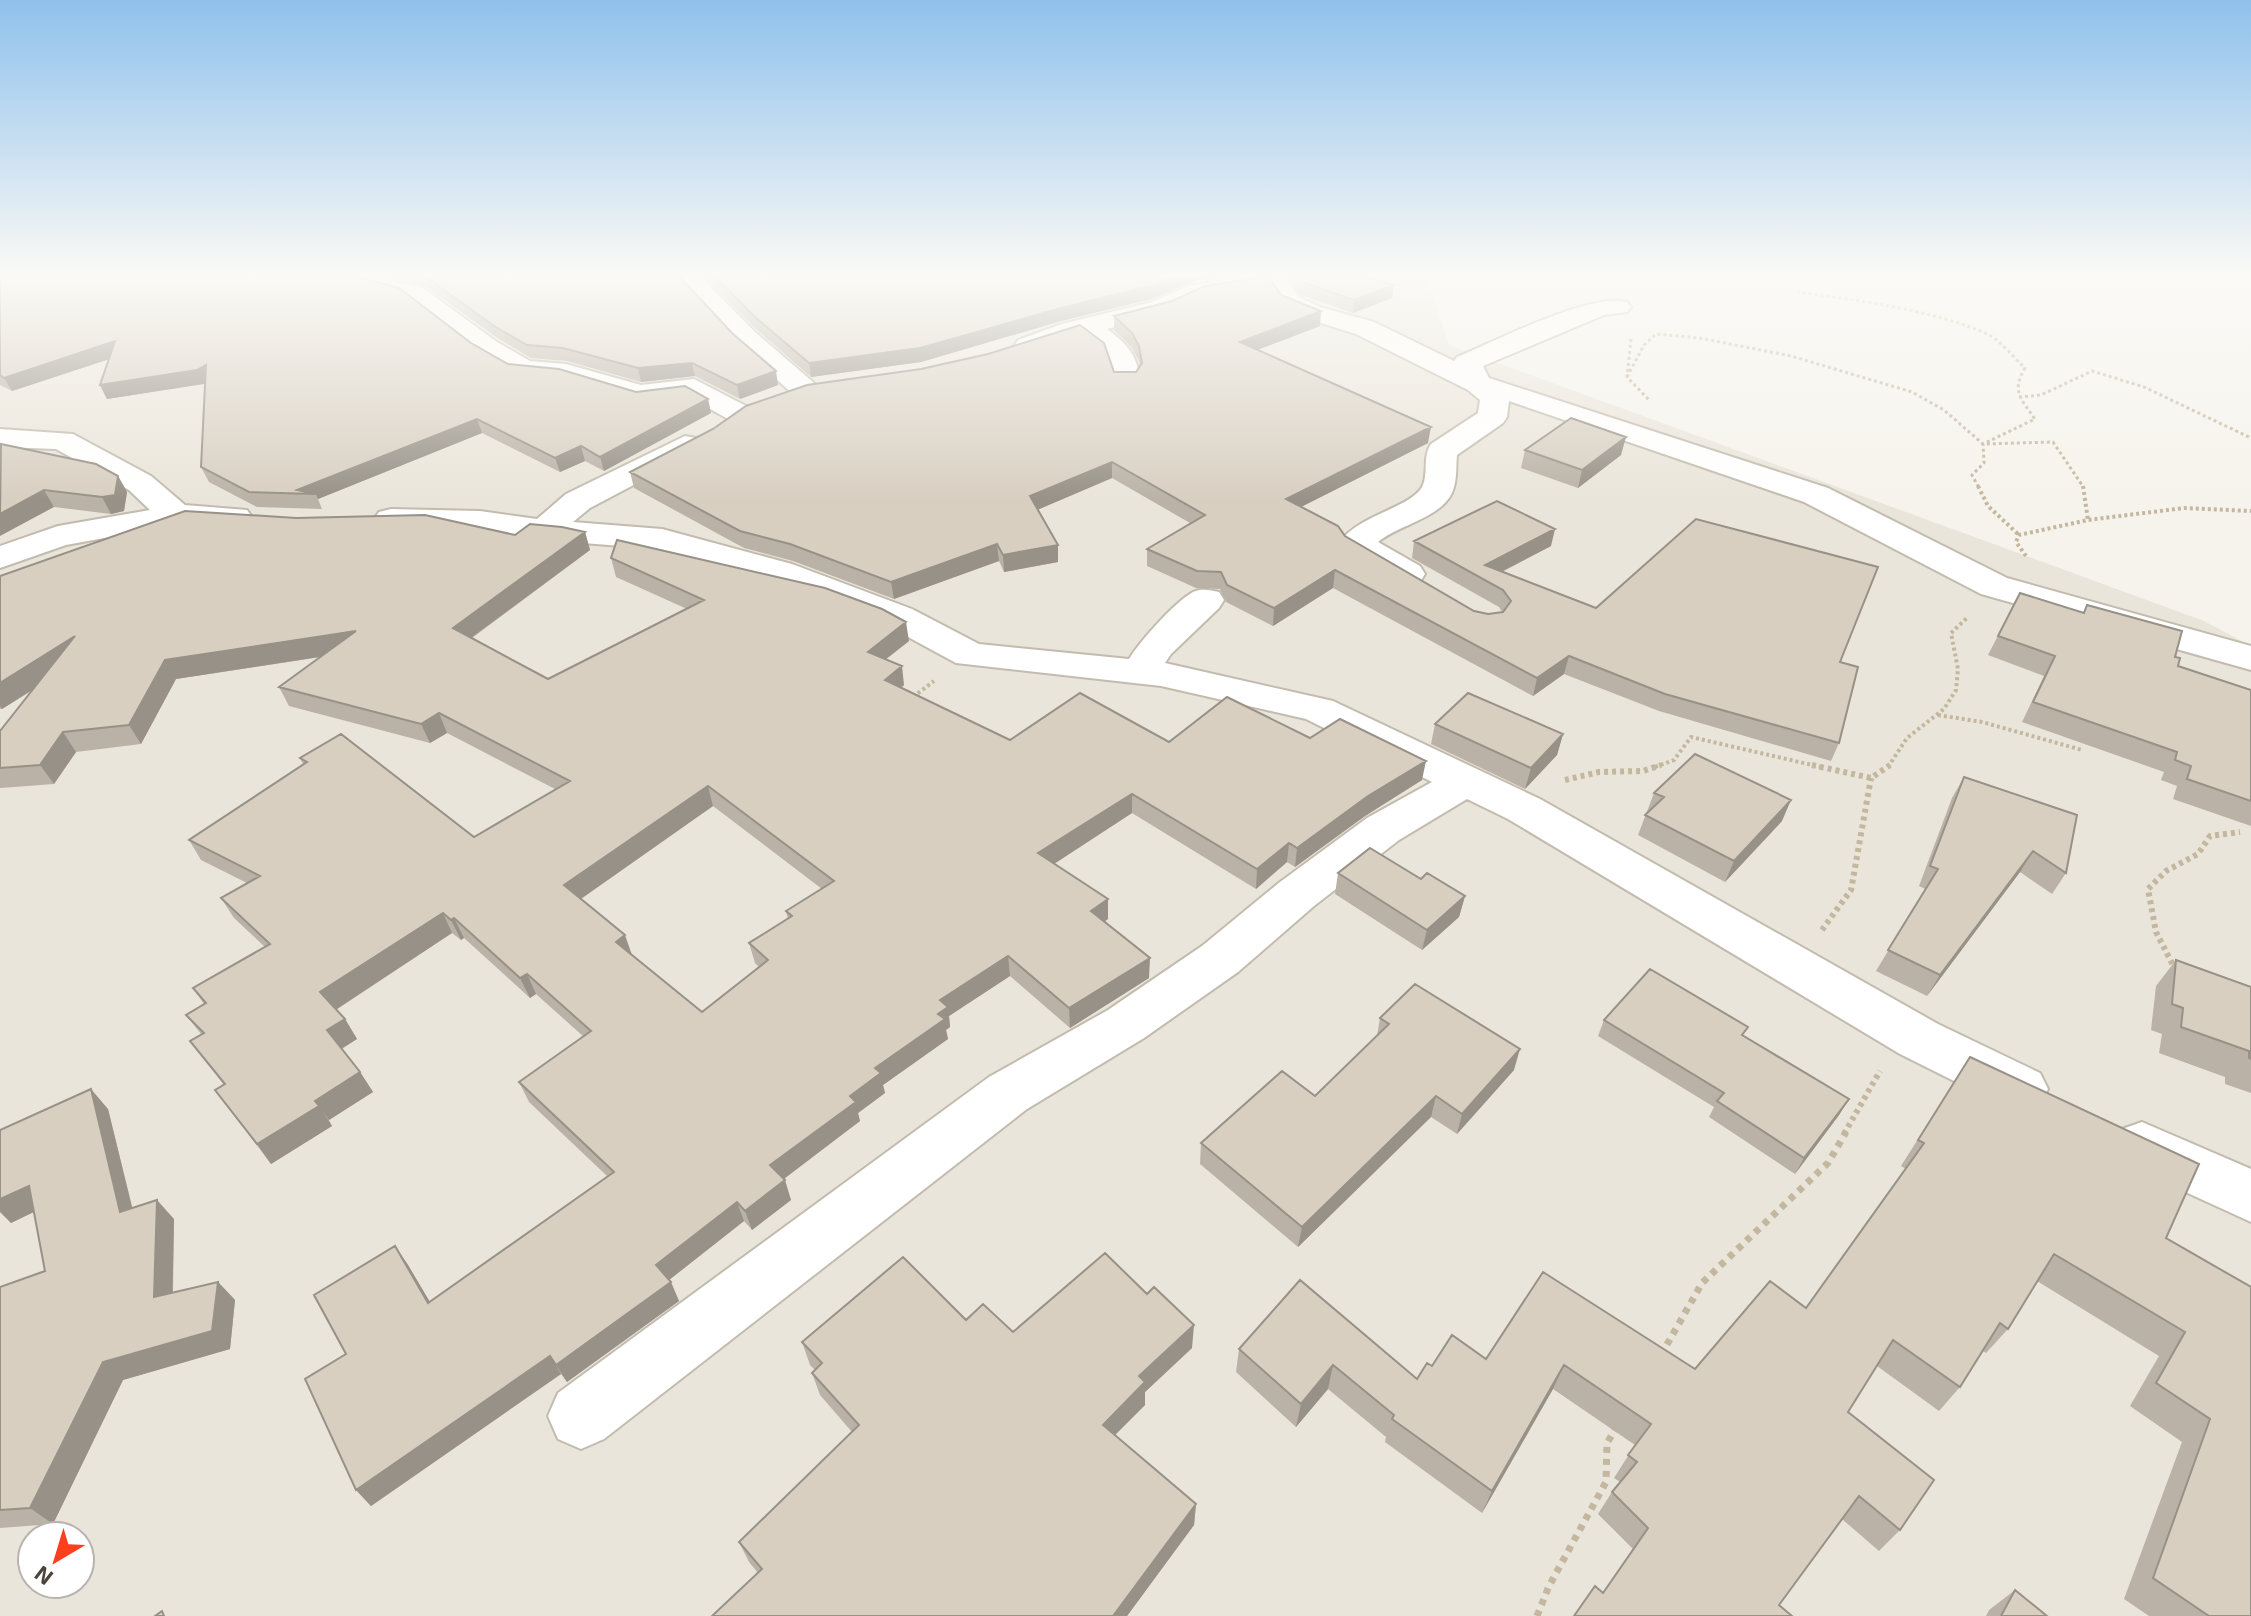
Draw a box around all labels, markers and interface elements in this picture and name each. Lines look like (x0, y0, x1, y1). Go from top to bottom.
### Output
north arrow (16, 1520, 96, 1600)
text: N (29, 1561, 57, 1592)

